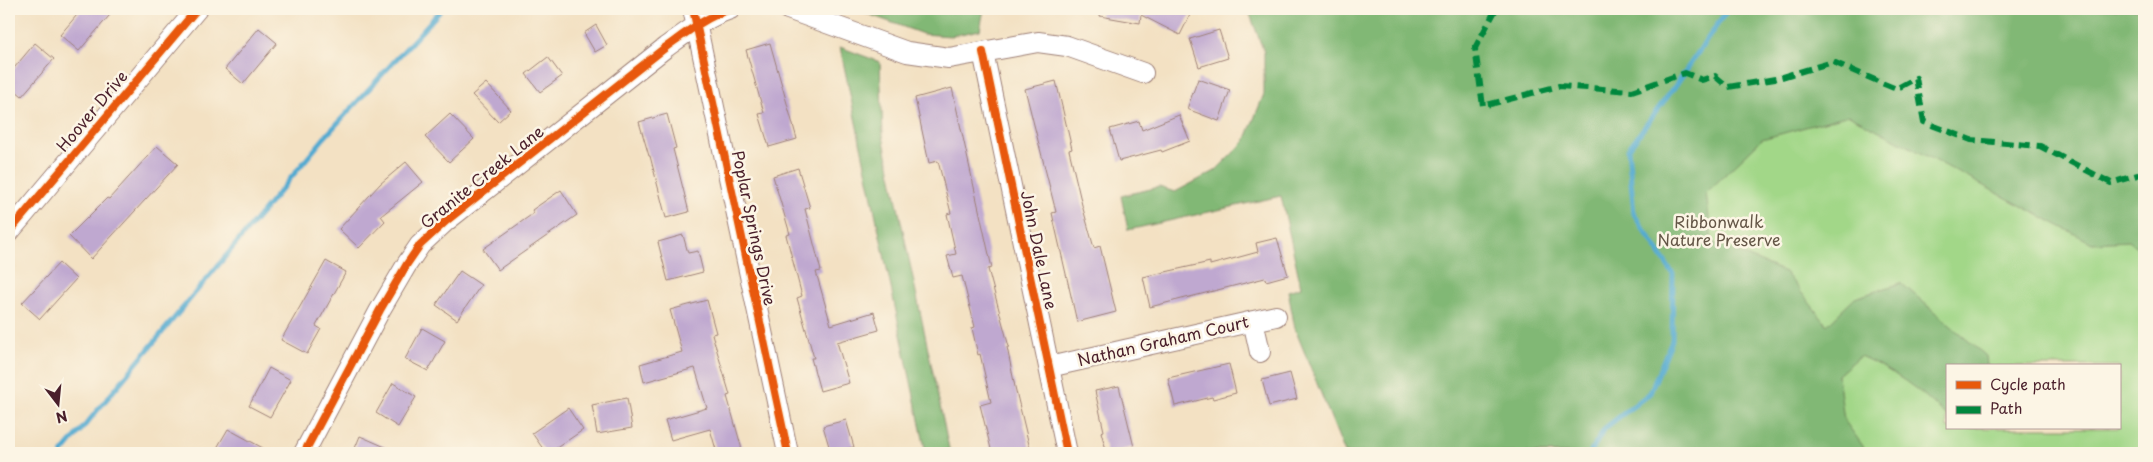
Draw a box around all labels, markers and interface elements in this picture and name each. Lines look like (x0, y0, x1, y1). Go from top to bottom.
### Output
street label: Hoover Drive (50, 64, 132, 156)
street label: Granite Creek Lane (414, 119, 548, 234)
street label: Poplar Springs Drive (727, 148, 783, 308)
street label: John Dale Lane (1016, 188, 1064, 312)
park label: Ribbonwalk Nature Preserve (1658, 209, 1780, 251)
street label: Nathan Graham Court (1075, 309, 1251, 371)
legend (1946, 364, 2120, 430)
text: Cycle path (1990, 372, 2066, 395)
north arrow (32, 380, 82, 430)
text: Path (1990, 396, 2022, 419)
text: N (53, 405, 70, 429)

